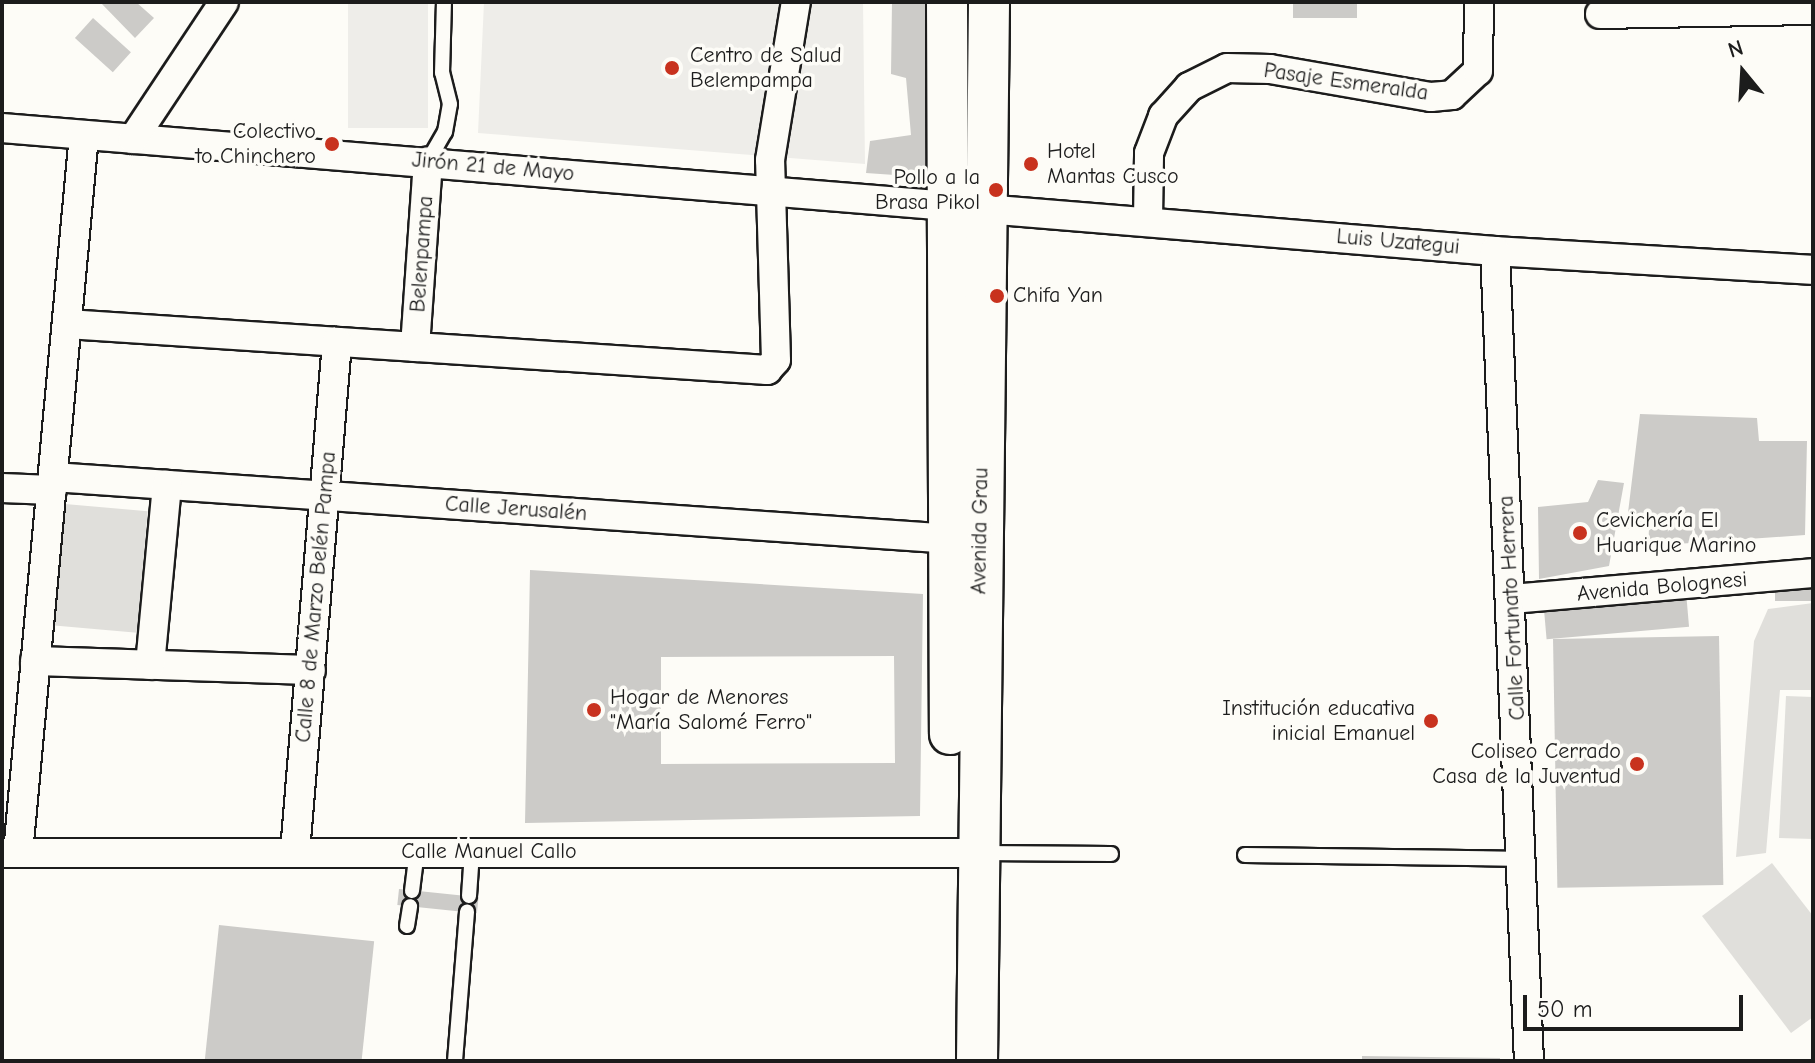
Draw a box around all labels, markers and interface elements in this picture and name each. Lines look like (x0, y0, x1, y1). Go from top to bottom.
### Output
north arrow (1703, 32, 1783, 112)
text: N (1725, 35, 1746, 64)
place label: Centro de Salud Belempampa (690, 42, 842, 94)
marker: Centro de Salud Belempampa (661, 57, 683, 79)
street label: Pasaje Esmeralda (1262, 57, 1430, 107)
place label: Colectivo to Chinchero (195, 118, 316, 170)
marker: Colectivo to Chinchero (323, 135, 341, 153)
place label: Hotel Mantas Cusco (1047, 138, 1179, 190)
street label: Jirón 21 de Mayo (411, 147, 575, 187)
marker: Hotel Mantas Cusco (1022, 155, 1040, 173)
place label: Pollo a la Brasa Pikol (875, 164, 980, 216)
marker: Pollo a la Brasa Pikol (987, 181, 1005, 199)
street label: Belenpampa (405, 195, 439, 313)
street label: Luis Uzategui (1335, 223, 1461, 261)
place label: Chifa Yan (1013, 283, 1103, 309)
marker: Chifa Yan (988, 287, 1006, 305)
street label: Calle 8 de Marzo Belén Pampa (290, 450, 342, 744)
street label: Avenida Grau (966, 467, 994, 595)
street label: Calle Jerusalén (444, 491, 588, 527)
street label: Calle Fortunato Herrera (1493, 495, 1531, 721)
place label: Cevichería El Huarique Marino (1596, 507, 1757, 558)
marker: Cevichería El Huarique Marino (1571, 524, 1589, 542)
street label: Avenida Bolognesi (1576, 566, 1748, 608)
place label: Hogar de Menores "María Salomé Ferro" (610, 684, 812, 736)
place label: Institución educativa inicial Emanuel (1222, 695, 1415, 746)
marker: Hogar de Menores "María Salomé Ferro" (585, 701, 603, 719)
marker: Institución educativa inicial Emanuel (1422, 712, 1440, 730)
place label: Coliseo Cerrado Casa de la Juventud (1432, 738, 1621, 790)
marker: Coliseo Cerrado Casa de la Juventud (1628, 755, 1646, 773)
street label: Calle Manuel Callo (401, 839, 577, 865)
scale bar (1527, 979, 1747, 1029)
text: 50 m (1537, 995, 1593, 1023)

